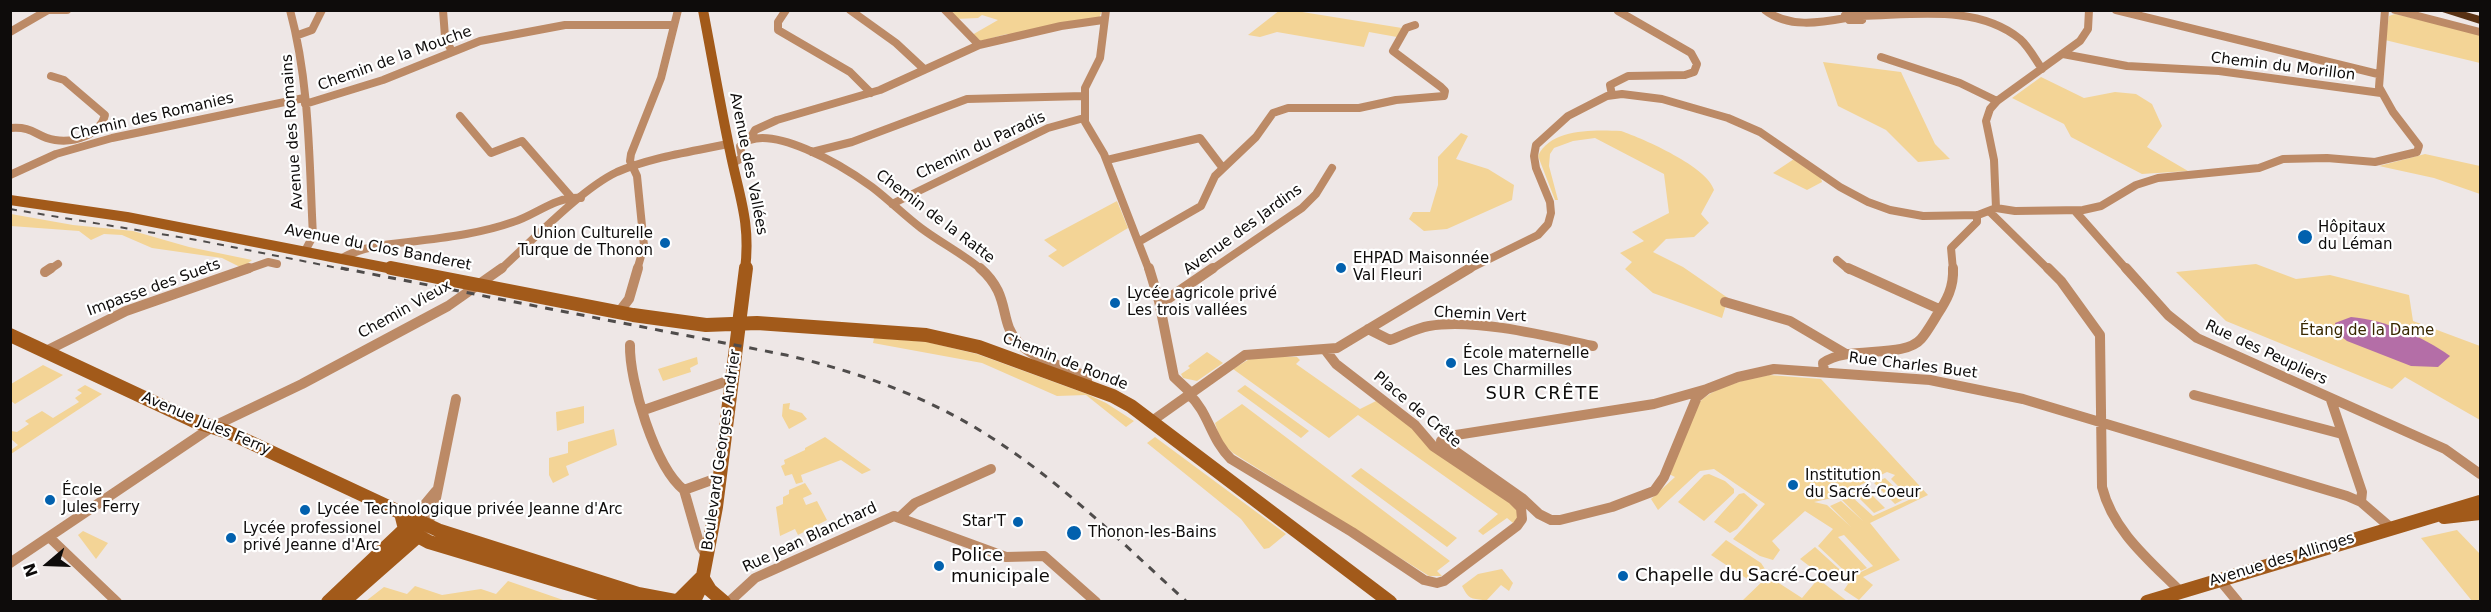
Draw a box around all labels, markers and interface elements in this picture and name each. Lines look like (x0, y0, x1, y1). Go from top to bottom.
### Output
street label: Chemin de la Mouche (316, 23, 474, 95)
street label: Chemin du Morillon (2210, 49, 2356, 85)
street label: Avenue des Romains (279, 54, 307, 210)
street label: Chemin des Romanies (69, 89, 235, 145)
street label: Avenue des Vallées (725, 91, 771, 237)
street label: Chemin du Paradis (914, 108, 1048, 184)
street label: Chemin de la Ratte (872, 166, 998, 268)
street label: Avenue des Jardins (1180, 181, 1306, 279)
place label: Hôpitaux du Léman (2318, 219, 2392, 254)
street label: Avenue du Clos Banderet (283, 221, 473, 275)
place label: Union Culturelle Turque de Thonon (518, 225, 653, 260)
marker: Hôpitaux du Léman (2296, 228, 2314, 246)
marker: Union Culturelle Turque de Thonon (658, 236, 672, 250)
place label: EHPAD Maisonnée Val Fleuri (1353, 250, 1489, 285)
street label: Impasse des Suets (85, 255, 223, 321)
marker: EHPAD Maisonnée Val Fleuri (1334, 261, 1348, 275)
street label: Chemin Vieux (355, 277, 455, 343)
place label: Lycée agricole privé Les trois vallées (1127, 285, 1277, 320)
marker: Lycée agricole privé Les trois vallées (1108, 296, 1122, 310)
street label: Chemin Vert (1433, 304, 1527, 326)
street label: Rue des Peupliers (2202, 317, 2330, 389)
park label: Étang de la Dame (2300, 322, 2434, 340)
street label: Chemin de Ronde (1000, 330, 1130, 394)
place label: École maternelle Les Charmilles (1463, 345, 1589, 380)
street label: Boulevard Georges Andrier (699, 348, 745, 552)
street label: Rue Charles Buet (1848, 349, 1978, 383)
marker: École maternelle Les Charmilles (1444, 356, 1458, 370)
street label: Place de Crête (1370, 368, 1464, 452)
district label: SUR CRÊTE (1485, 383, 1601, 405)
street label: Avenue Jules Ferry (139, 389, 273, 459)
place label: Institution du Sacré-Coeur (1805, 467, 1921, 502)
marker: Institution du Sacré-Coeur (1786, 478, 1800, 492)
place label: École Jules Ferry (62, 482, 140, 517)
marker: École Jules Ferry (43, 493, 57, 507)
street label: Rue Jean Blanchard (740, 499, 880, 577)
place label: Lycée Technologique privée Jeanne d'Arc (317, 501, 622, 519)
marker: Lycée Technologique privée Jeanne d'Arc (298, 503, 312, 517)
place label: Star'T (962, 513, 1006, 531)
marker: Star'T (1011, 515, 1025, 529)
place label: Lycée professionel privé Jeanne d'Arc (243, 520, 381, 555)
marker: Thonon-les-Bains (1065, 524, 1083, 542)
place label: Thonon-les-Bains (1088, 524, 1217, 542)
street label: Avenue des Allinges (2207, 529, 2357, 591)
marker: Lycée professionel privé Jeanne d'Arc (224, 531, 238, 545)
north arrow (18, 534, 78, 594)
place label: Police municipale (951, 545, 1050, 588)
marker: Police municipale (932, 559, 946, 573)
text: N (19, 561, 42, 579)
place label: Chapelle du Sacré-Coeur (1635, 565, 1858, 587)
marker: Chapelle du Sacré-Coeur (1616, 569, 1630, 583)

